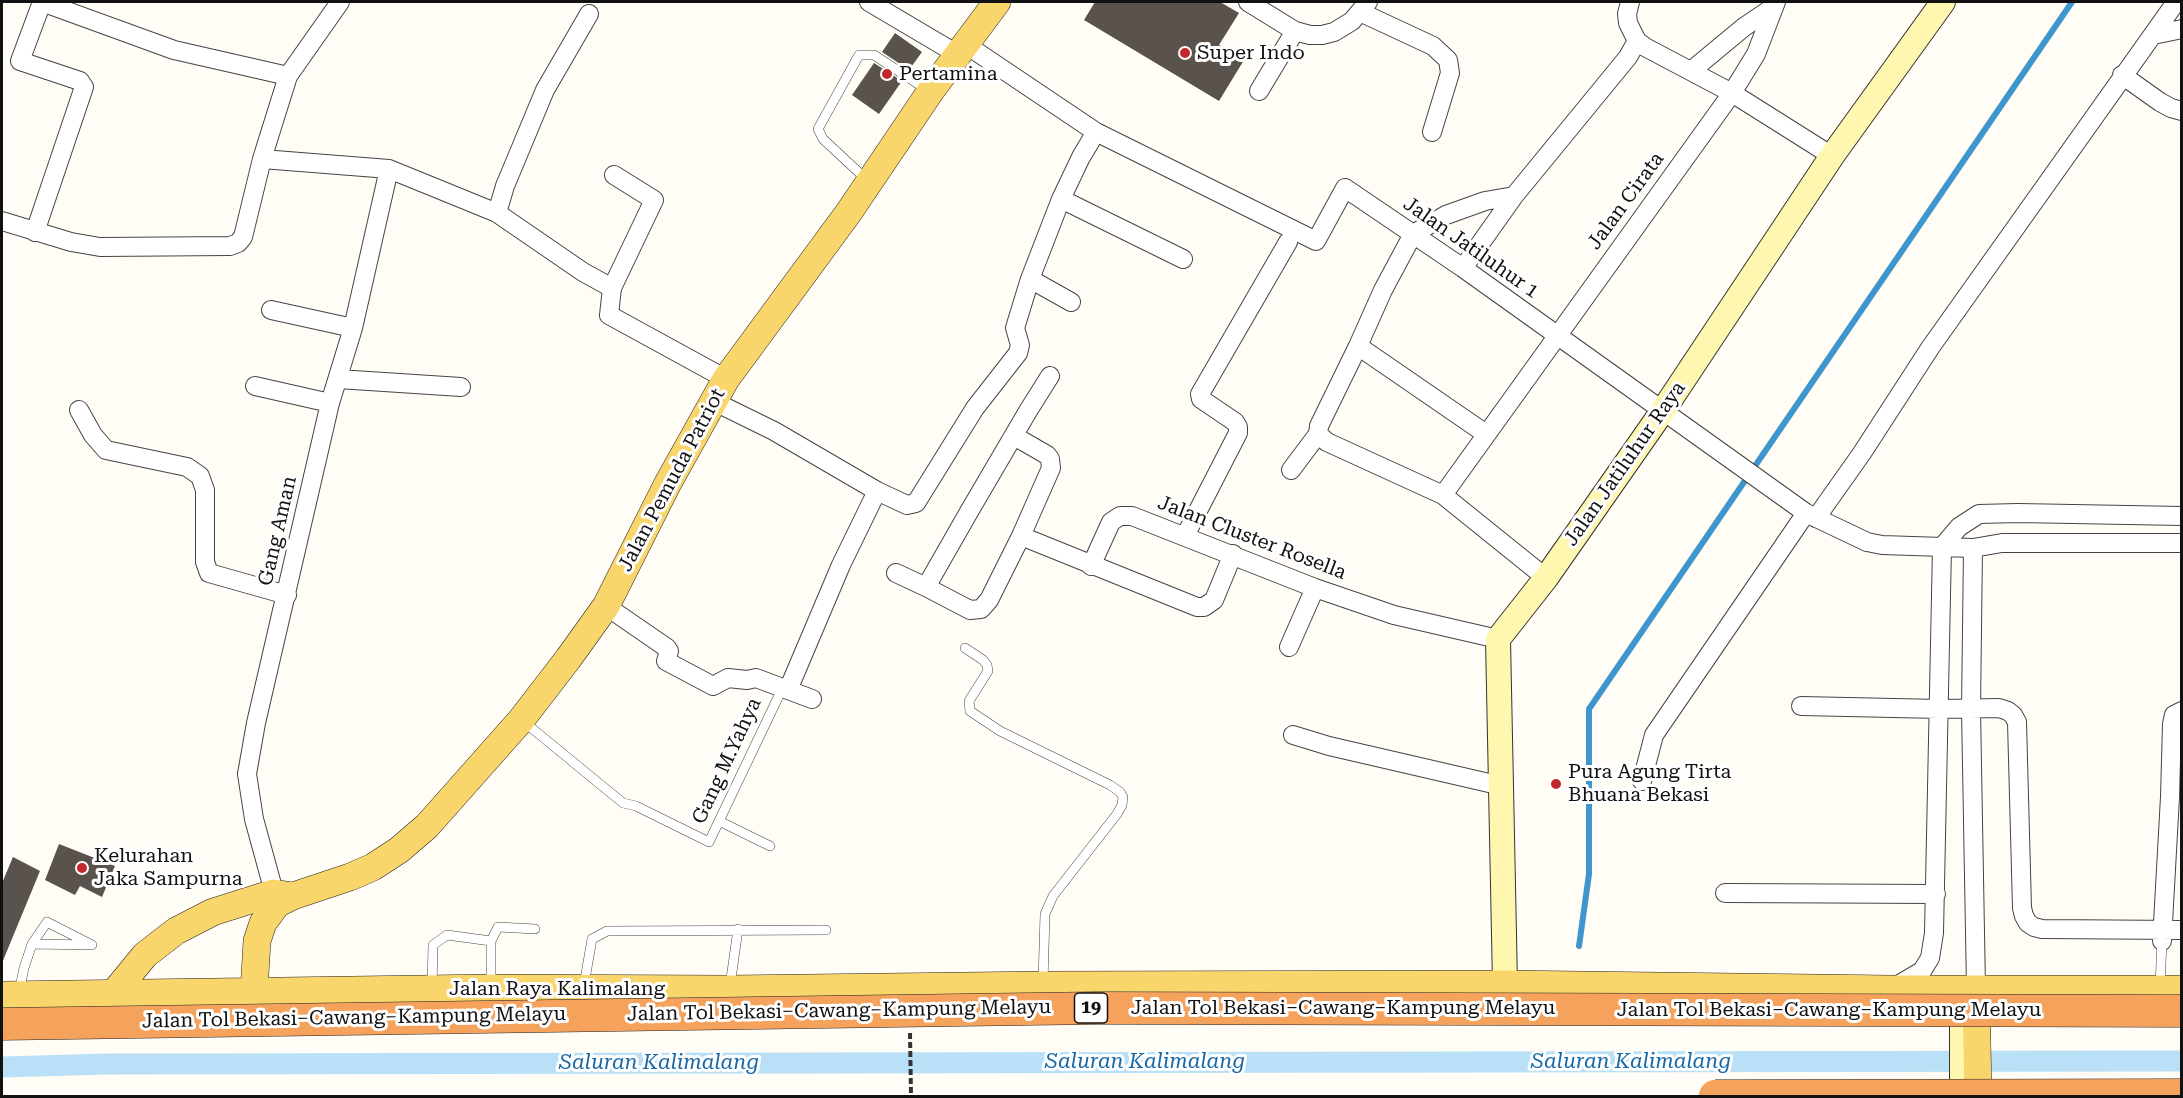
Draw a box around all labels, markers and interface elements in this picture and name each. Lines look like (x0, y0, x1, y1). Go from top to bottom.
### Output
place label: Super Indo (1197, 41, 1305, 65)
marker: Super Indo (1178, 46, 1192, 60)
place label: Pertamina (899, 62, 997, 86)
marker: Pertamina (880, 67, 894, 81)
street label: Jalan Cirata (1583, 148, 1669, 254)
street label: Jalan Jatiluhur 1 (1398, 192, 1544, 304)
street label: Jalan Jatiluhur Raya (1559, 377, 1691, 551)
street label: Jalan Pemuda Patriot (614, 384, 730, 576)
street label: Gang Aman (254, 474, 302, 588)
street label: Jalan Cluster Rosella (1154, 491, 1350, 585)
street label: Gang M.Yahya (687, 694, 767, 828)
place label: Pura Agung Tirta Bhuana Bekasi (1568, 760, 1731, 807)
marker: Pura Agung Tirta Bhuana Bekasi (1549, 777, 1563, 791)
place label: Kelurahan Jaka Sampurna (94, 844, 243, 891)
marker: Kelurahan Jaka Sampurna (75, 861, 89, 875)
street label: Jalan Raya Kalimalang (449, 977, 665, 1001)
road number: 19 (1074, 993, 1108, 1023)
street label: Jalan Tol Bekasi–Cawang–Kampung Melayu (627, 995, 1051, 1027)
street label: Jalan Tol Bekasi–Cawang–Kampung Melayu (1131, 996, 1555, 1020)
street label: Jalan Tol Bekasi–Cawang–Kampung Melayu (1617, 998, 2041, 1022)
street label: Jalan Tol Bekasi–Cawang–Kampung Melayu (142, 1002, 566, 1034)
water label: Saluran Kalimalang (1045, 1049, 1245, 1075)
water label: Saluran Kalimalang (1531, 1049, 1731, 1075)
water label: Saluran Kalimalang (559, 1050, 759, 1076)

